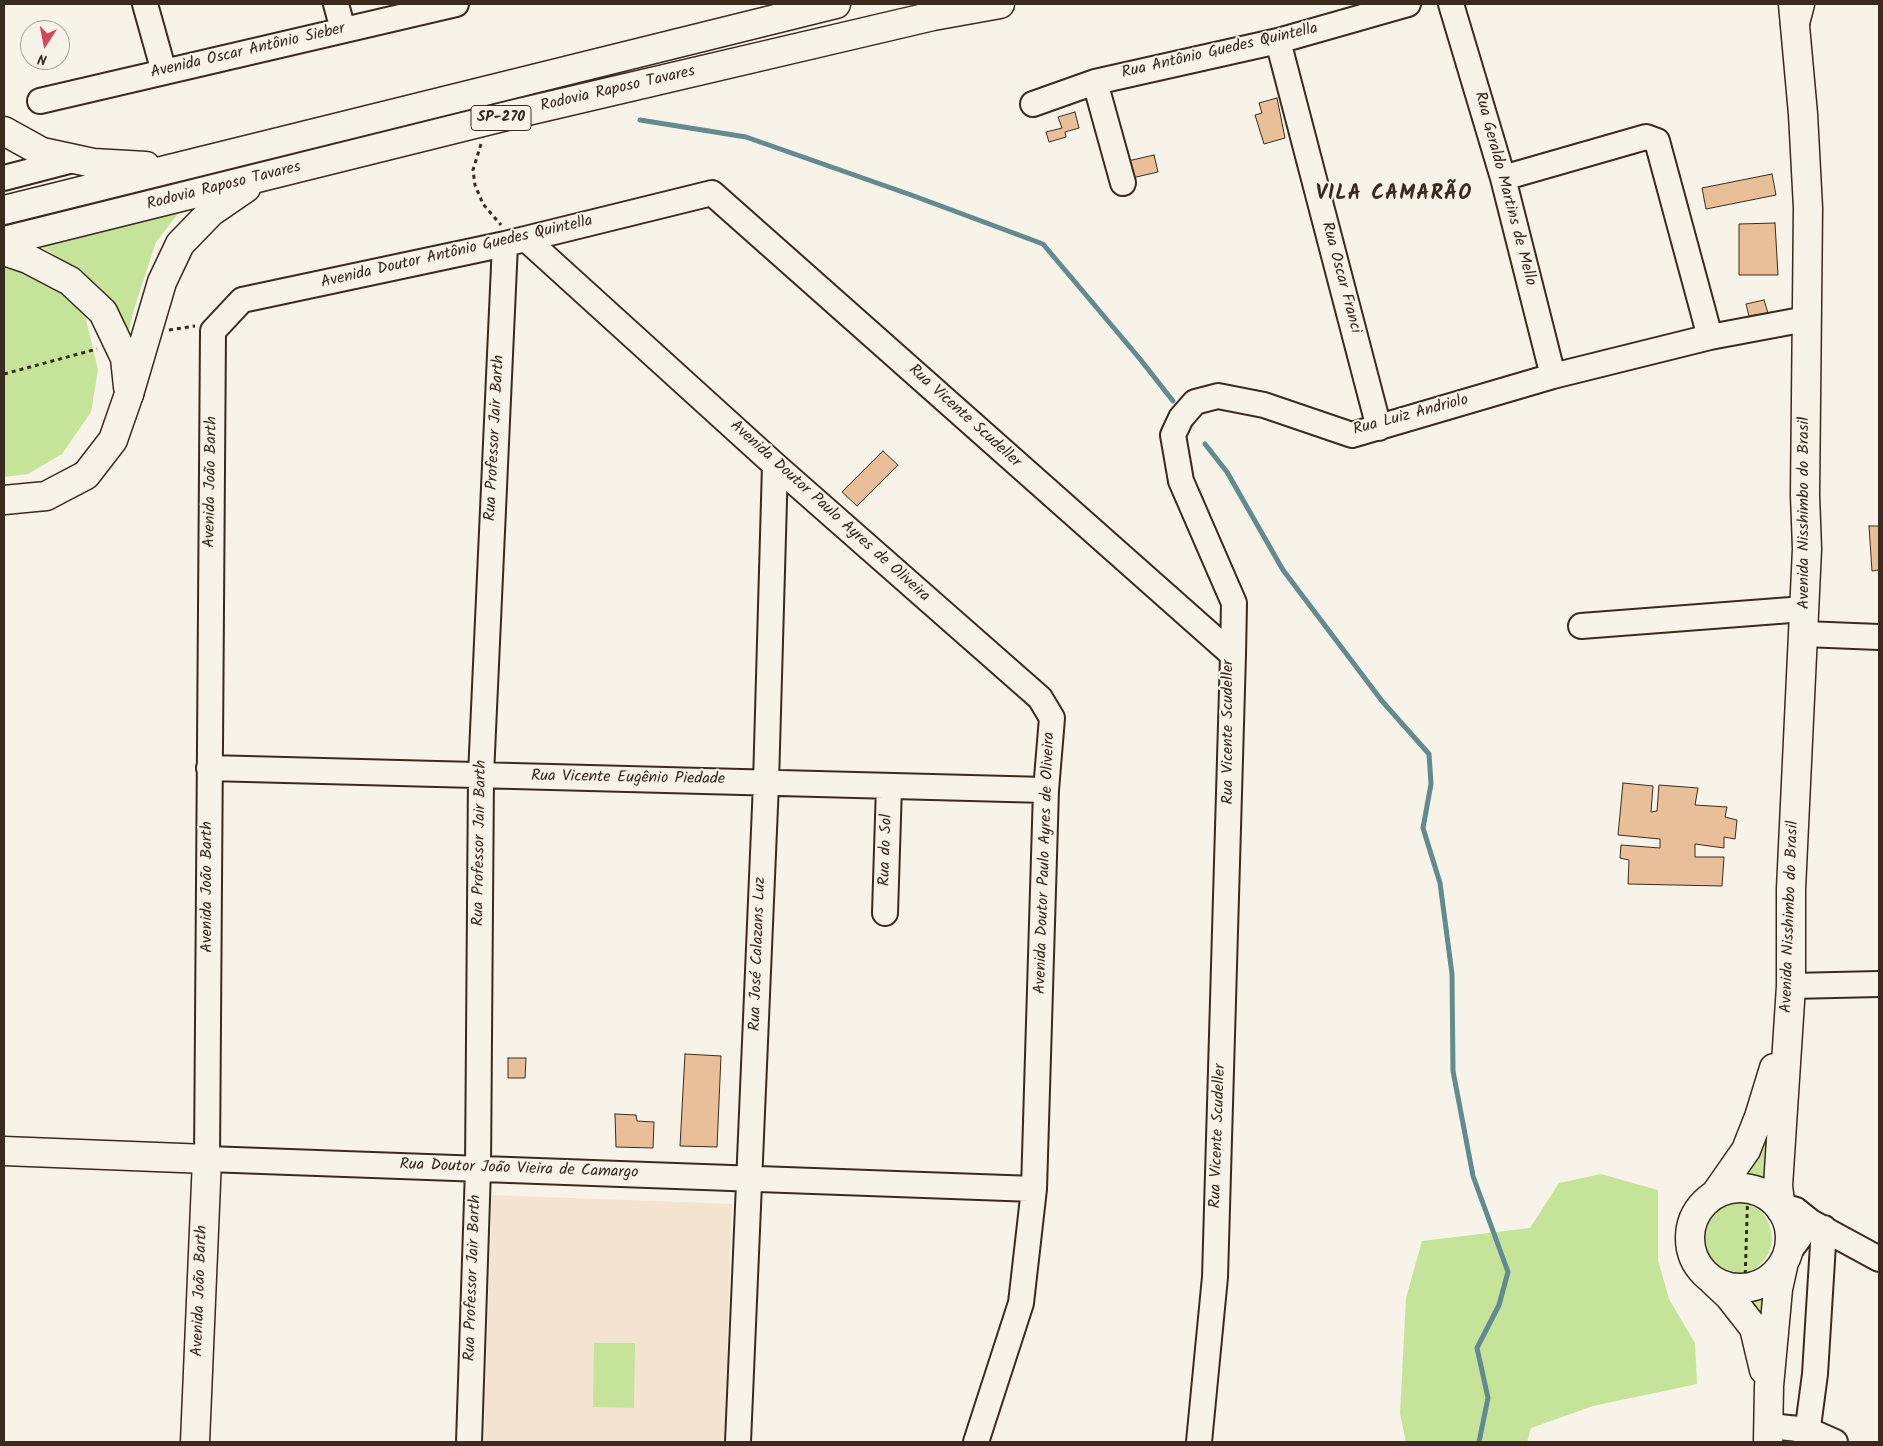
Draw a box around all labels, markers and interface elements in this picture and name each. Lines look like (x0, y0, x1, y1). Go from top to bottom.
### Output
north arrow (20, 20, 70, 70)
street label: Avenida Oscar Antônio Sieber (149, 20, 347, 84)
street label: Rua Antônio Guedes Quintella (1120, 20, 1320, 84)
text: N (36, 47, 49, 70)
street label: Rodovia Raposo Tavares (539, 63, 697, 117)
street label: Rua Geraldo Martins de Mello (1469, 90, 1539, 288)
road number: SP-270 (471, 106, 531, 130)
street label: Rodovia Raposo Tavares (145, 159, 303, 215)
district label: VILA CAMARÃO (1314, 182, 1474, 208)
street label: Avenida Doutor Antônio Guedes Quintella (319, 212, 595, 294)
street label: Rua Oscar Franci (1316, 220, 1364, 336)
street label: Rua Professor Jair Barth (482, 354, 510, 522)
street label: Rua Vicente Scudeller (904, 361, 1024, 473)
street label: Rua Luiz Andriolo (1351, 391, 1471, 441)
street label: Avenida João Barth (201, 416, 223, 548)
street label: Avenida Doutor Paulo Ayres de Oliveira (725, 417, 933, 607)
street label: Avenida Nisshimbo do Brasil (1795, 417, 1815, 609)
street label: Rua Vicente Scudeller (1219, 660, 1239, 804)
street label: Avenida Doutor Paulo Ayres de Oliveira (1032, 732, 1060, 994)
street label: Rua Professor Jair Barth (470, 760, 492, 926)
street label: Rua Vicente Eugênio Piedade (531, 768, 725, 790)
street label: Rua do Sol (876, 814, 898, 886)
street label: Avenida Nisshimbo do Brasil (1778, 820, 1804, 1014)
street label: Avenida João Barth (198, 821, 218, 953)
street label: Rua José Calazans Luz (747, 877, 771, 1031)
street label: Rua Vicente Scudeller (1207, 1063, 1231, 1209)
street label: Rua Doutor João Vieira de Camargo (399, 1156, 639, 1184)
street label: Rua Professor Jair Barth (462, 1195, 486, 1361)
street label: Avenida João Barth (189, 1225, 213, 1357)

